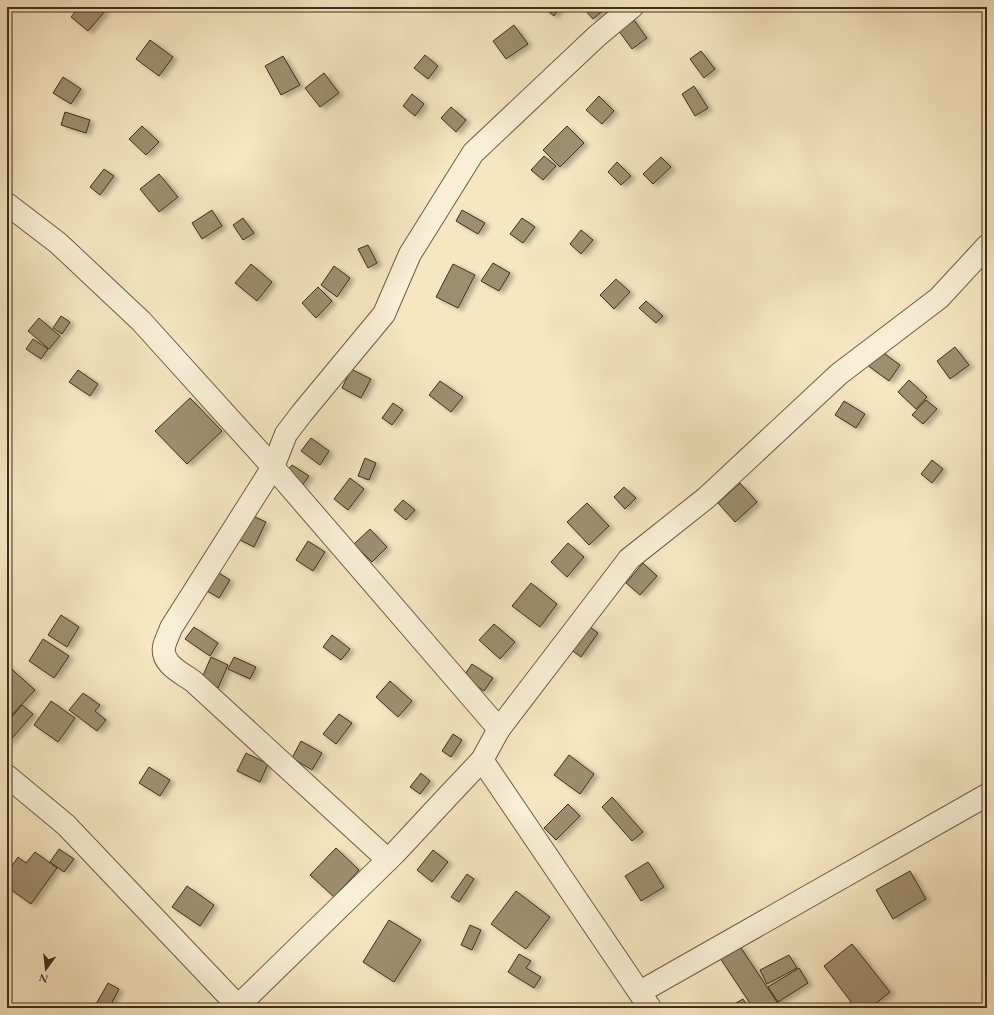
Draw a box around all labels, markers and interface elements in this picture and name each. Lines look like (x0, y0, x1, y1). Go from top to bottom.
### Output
north arrow (26, 949, 66, 989)
text: N (37, 971, 50, 987)

